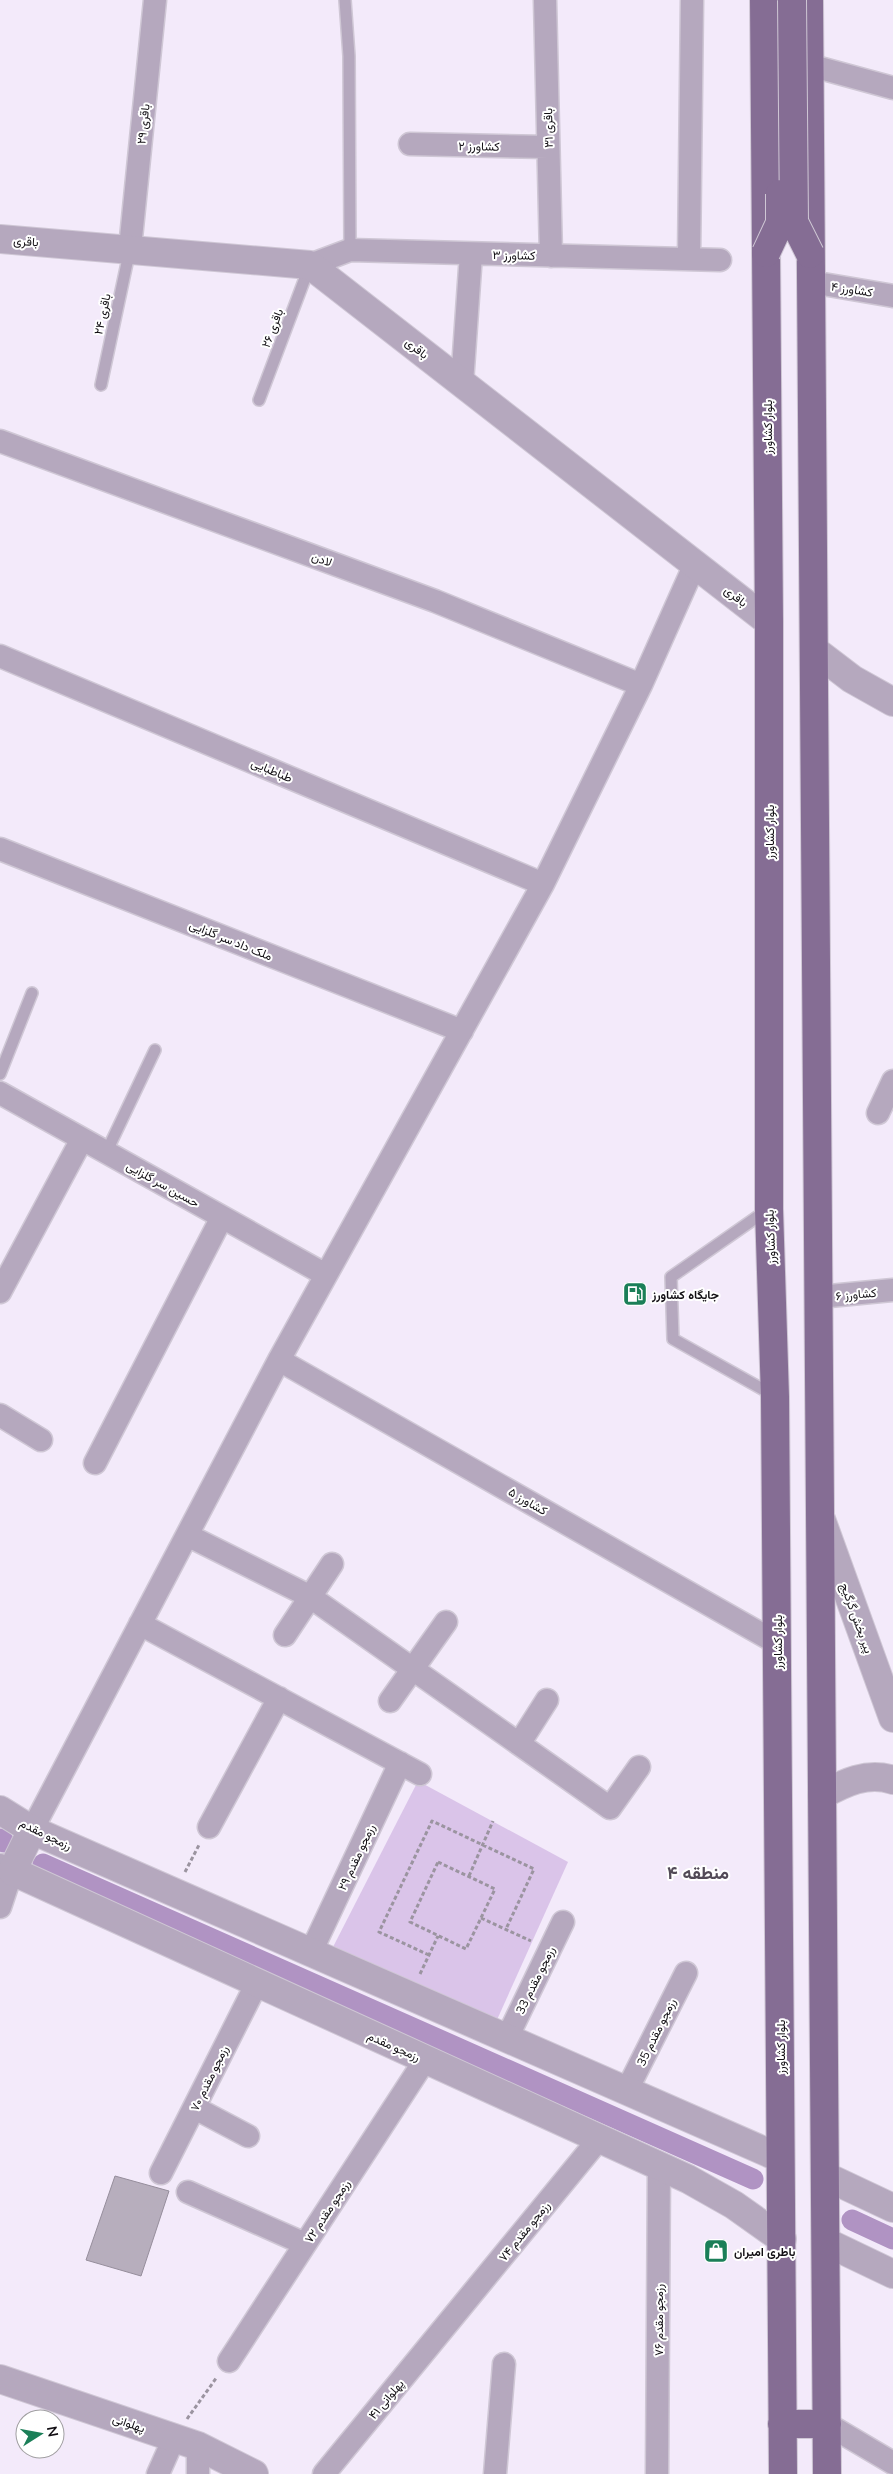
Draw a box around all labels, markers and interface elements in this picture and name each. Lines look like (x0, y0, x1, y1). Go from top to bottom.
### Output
street label: باقری ۲۹ (133, 103, 154, 145)
street label: باقری ۳۱ (540, 108, 557, 148)
street label: کشاورز ۲ (458, 138, 500, 155)
street label: باقری (13, 233, 39, 250)
street label: کشاورز ۳ (492, 247, 536, 264)
street label: کشاورز ۴ (830, 278, 874, 301)
street label: باقری ۲۴ (90, 292, 115, 336)
street label: باقری ۲۶ (258, 306, 287, 350)
street label: باقری (402, 334, 432, 362)
street label: بلوار کشاورز (760, 400, 776, 455)
street label: لادن (310, 548, 334, 570)
street label: باقری (721, 582, 751, 610)
street label: طباطبایی (249, 755, 295, 786)
street label: بلوار کشاورز (762, 805, 778, 860)
street label: ملک داد سر گلزایی (187, 917, 275, 964)
street label: حسین سر گلزایی (124, 1158, 202, 1211)
street label: بلوار کشاورز (762, 1209, 779, 1266)
fuel station icon: جایگاه کشاورز (622, 1281, 648, 1307)
street label: کشاورز ۶ (835, 1285, 877, 1304)
place label: جایگاه کشاورز (651, 1287, 719, 1303)
street label: کشاورز ۵ (505, 1484, 550, 1519)
street label: پیر بخش گرگیج (835, 1581, 877, 1656)
street label: بلوار کشاورز (770, 1615, 786, 1670)
street label: رزمجو مقدم (17, 1815, 74, 1854)
street label: رزمجو مقدم ۲۹ (334, 1822, 379, 1893)
district label: منطقه ۴ (667, 1861, 729, 1884)
street label: رزمجو مقدم 33 (512, 1944, 559, 2017)
street label: رزمجو مقدم 35 (633, 1996, 680, 2069)
street label: بلوار کشاورز (773, 2020, 789, 2075)
street label: رزمجو مقدم (365, 2028, 423, 2065)
street label: رزمجو مقدم ۷۰ (187, 2043, 232, 2114)
street label: رزمجو مقدم ۷۲ (301, 2177, 354, 2246)
street label: رزمجو مقدم ۷۴ (495, 2198, 554, 2265)
shop icon: باطری امیران (703, 2238, 729, 2264)
place label: باطری امیران (734, 2244, 796, 2260)
street label: رزمجو مقدم ۷۶ (651, 2284, 667, 2356)
street label: پهلوانی ۴۱ (365, 2376, 408, 2422)
north arrow (15, 2409, 65, 2459)
street label: پهلوانی (110, 2410, 147, 2436)
text: N (43, 2425, 63, 2438)

